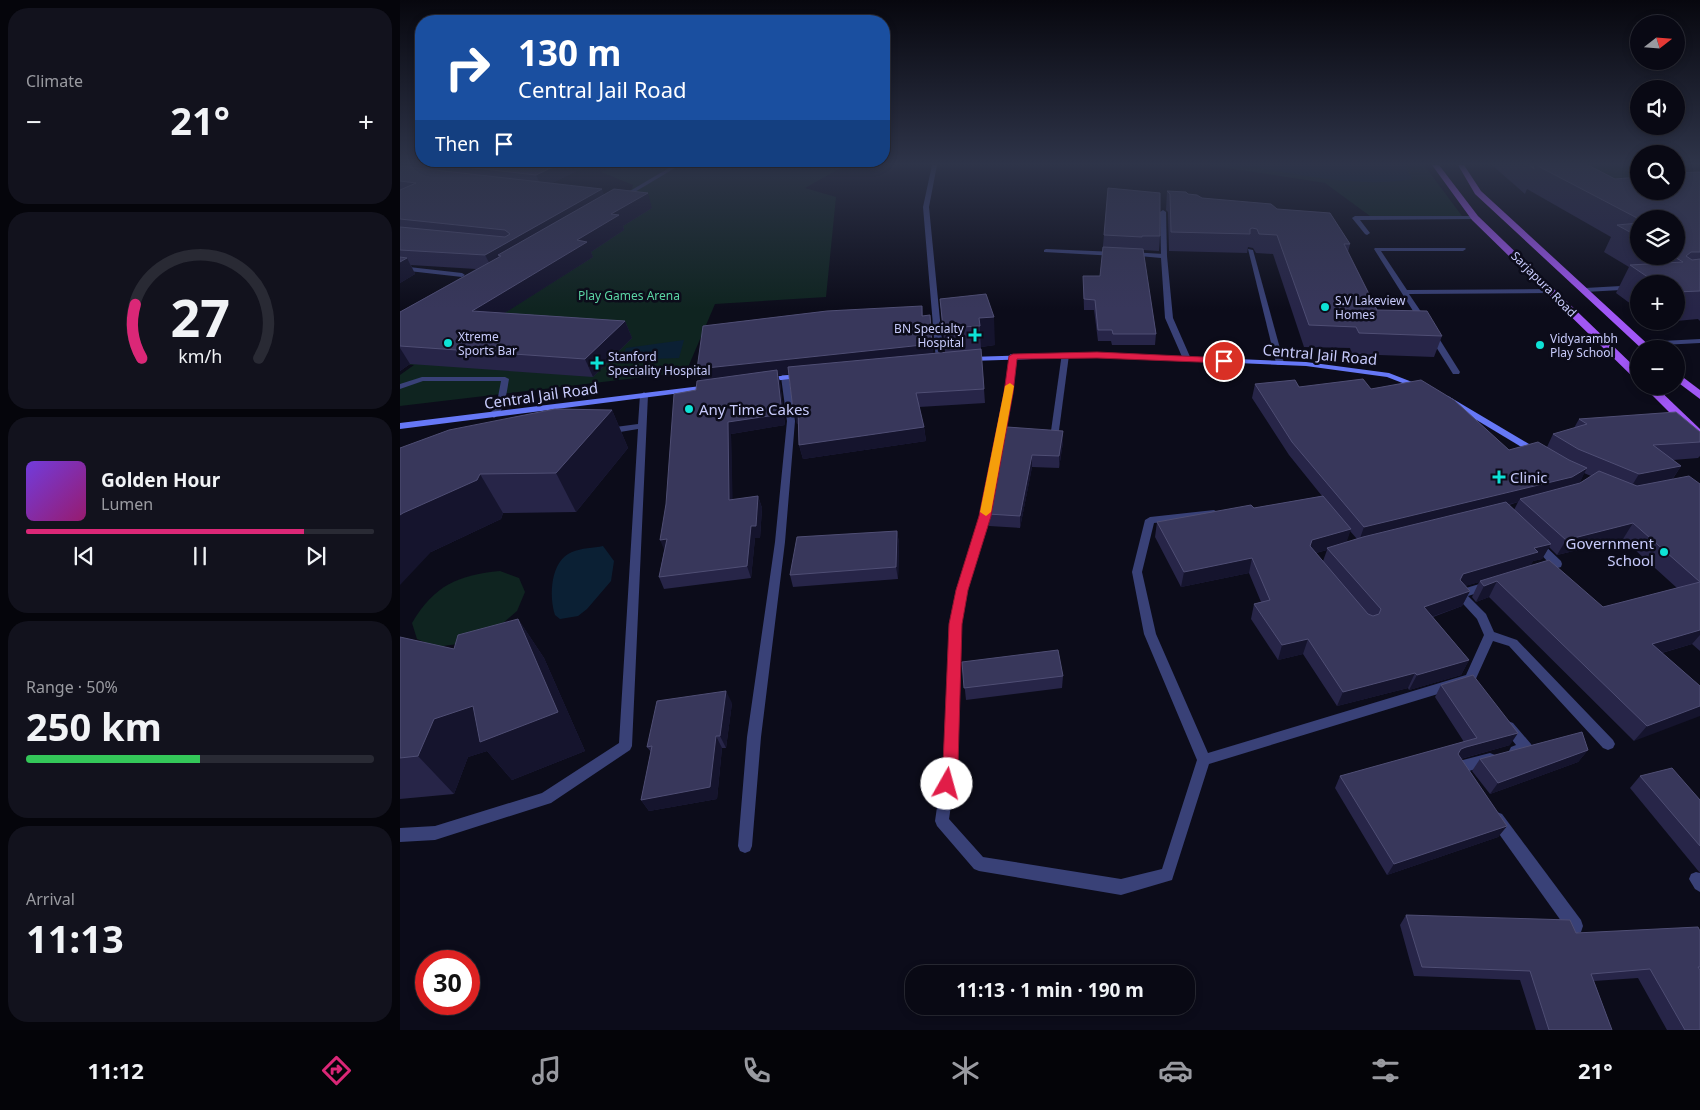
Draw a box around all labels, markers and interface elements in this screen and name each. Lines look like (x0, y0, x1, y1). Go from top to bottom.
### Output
north arrow (1630, 15, 1685, 70)
map controls (1630, 15, 1685, 395)
text: 130 m (518, 29, 621, 76)
icon: right (435, 35, 500, 100)
text: Climate (26, 70, 83, 92)
text: Central Jail Road (518, 74, 687, 104)
button: sound (1630, 80, 1685, 135)
text: 21° (170, 94, 230, 146)
text: − (26, 102, 42, 140)
text: + (358, 102, 374, 140)
icon: arrive (490, 130, 518, 158)
text: Then (435, 131, 480, 157)
button: search (1630, 145, 1685, 200)
button: layers (1630, 210, 1685, 265)
street label: Sarjapura Road (1507, 247, 1581, 321)
button: + (1630, 275, 1685, 330)
text: 27 (170, 281, 230, 352)
park label: Play Games Arena (578, 287, 680, 304)
place label: S.V Lakeview Homes (1335, 292, 1406, 323)
marker: S.V Lakeview Homes (1319, 301, 1331, 313)
place label: BN Specialty Hospital (894, 320, 965, 351)
place label: Xtreme Sports Bar (458, 328, 517, 359)
marker: BN Specialty Hospital (968, 328, 982, 342)
place label: Vidyarambh Play School (1550, 330, 1618, 361)
marker: Xtreme Sports Bar (442, 337, 454, 349)
street label: Central Jail Road (1262, 339, 1378, 369)
marker: Vidyarambh Play School (1534, 339, 1546, 351)
pin (1203, 340, 1245, 382)
button: − (1630, 340, 1685, 395)
text: km/h (178, 344, 222, 368)
icon: arrive (1210, 347, 1238, 375)
place label: Stanford Speciality Hospital (608, 348, 711, 379)
marker: Stanford Speciality Hospital (590, 356, 604, 370)
street label: Central Jail Road (483, 377, 599, 413)
place label: Any Time Cakes (699, 399, 810, 419)
marker: Any Time Cakes (683, 403, 695, 415)
text: Golden Hour (101, 467, 220, 493)
place label: Clinic (1510, 467, 1548, 487)
marker: Clinic (1492, 470, 1506, 484)
text: Lumen (101, 493, 153, 515)
place label: Government School (1566, 533, 1655, 570)
icon: previous (70, 542, 98, 570)
icon: pause (186, 542, 214, 570)
icon: next (302, 542, 330, 570)
marker: Government School (1658, 546, 1670, 558)
text: Range · 50% (26, 676, 118, 698)
text: 250 km (26, 700, 162, 752)
position arrow (920, 757, 972, 809)
text: Arrival (26, 888, 75, 910)
text: 11:13 (26, 912, 124, 964)
speed limit sign: 30 (415, 950, 480, 1015)
text: 11:13 · 1 min · 190 m (956, 977, 1144, 1003)
icon: directions (319, 1053, 354, 1088)
icon: music (529, 1053, 564, 1088)
icon: phone (739, 1053, 774, 1088)
icon: climate (948, 1053, 983, 1088)
icon: car (1158, 1053, 1193, 1088)
icon: filters (1368, 1053, 1403, 1088)
text: 11:12 (87, 1055, 144, 1085)
text: 21° (1578, 1055, 1612, 1085)

